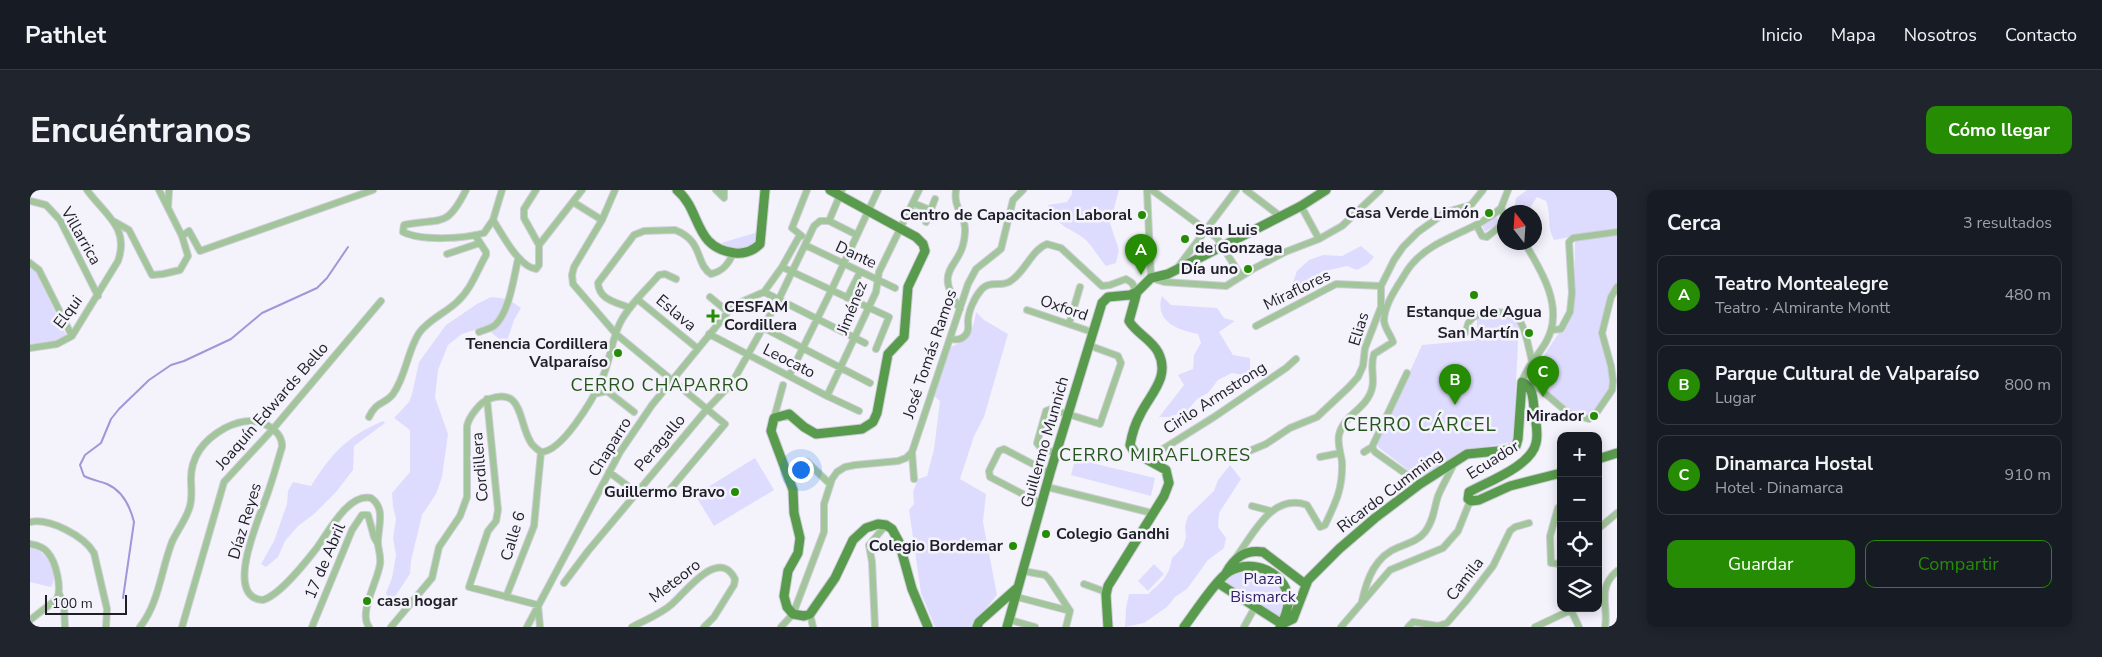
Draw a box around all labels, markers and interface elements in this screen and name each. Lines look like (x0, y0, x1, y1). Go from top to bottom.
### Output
text: Pathlet (25, 19, 106, 51)
text: Inicio (1761, 23, 1803, 47)
text: Mapa (1831, 23, 1876, 47)
text: Nosotros (1904, 23, 1977, 47)
text: Contacto (2005, 23, 2077, 47)
button: Cómo llegar (1926, 106, 2072, 154)
text: Encuéntranos (30, 107, 251, 154)
street label: Villarrica (55, 202, 106, 269)
place label: Casa Verde Limón (1345, 202, 1479, 224)
place label: Centro de Capacitacion Laboral (900, 204, 1132, 226)
north arrow (1497, 205, 1542, 250)
marker: Casa Verde Limón (1483, 207, 1495, 219)
marker: Centro de Capacitacion Laboral (1136, 209, 1148, 221)
text: Cerca (1667, 209, 1721, 237)
text: 3 resultados (1963, 212, 2052, 234)
place label: San Luis de Gonzaga (1195, 219, 1283, 259)
marker: San Luis de Gonzaga (1179, 233, 1191, 245)
pin: A (1125, 234, 1157, 275)
street label: Dante (832, 236, 880, 274)
place label: Día uno (1181, 258, 1238, 280)
marker: Día uno (1242, 263, 1254, 275)
street label: Miraflores (1260, 264, 1334, 316)
text: Teatro Montealegre (1715, 271, 1888, 297)
street label: Jiménez (831, 278, 873, 339)
text: A (1678, 284, 1690, 306)
text: 480 m (2004, 284, 2051, 306)
street label: José Tomás Ramos (897, 287, 962, 422)
marker: Estanque de Agua (1468, 289, 1480, 301)
street label: Eslava (651, 290, 701, 336)
street label: Oxford (1037, 290, 1091, 326)
street label: Elqui (48, 291, 88, 333)
place label: CESFAM Cordillera (724, 296, 797, 336)
text: Teatro · Almirante Montt (1715, 297, 1890, 319)
place label: Estanque de Agua (1406, 301, 1542, 323)
marker: CESFAM Cordillera (706, 309, 720, 323)
street label: Elias (1344, 310, 1374, 348)
place label: San Martín (1438, 322, 1519, 344)
marker: San Martín (1523, 327, 1535, 339)
place label: Tenencia Cordillera Valparaíso (465, 333, 608, 373)
street label: Joaquín Edwards Bello (210, 337, 334, 475)
street label: Leocato (759, 338, 819, 384)
marker: Tenencia Cordillera Valparaíso (612, 347, 624, 359)
street label: Cirilo Armstrong (1159, 356, 1271, 440)
pin: C (1527, 356, 1559, 397)
text: Parque Cultural de Valparaíso (1715, 361, 1979, 387)
pin: B (1439, 364, 1471, 405)
district label: CERRO CHAPARRO (571, 373, 750, 397)
street label: Guillermo Munnich (1016, 374, 1074, 510)
text: B (1678, 374, 1690, 396)
text: 800 m (2004, 374, 2051, 396)
text: Lugar (1715, 387, 1756, 409)
place label: Mirador (1526, 405, 1585, 427)
street label: Peragallo (630, 410, 691, 476)
marker: Mirador (1588, 410, 1600, 422)
district label: CERRO CÁRCEL (1343, 412, 1497, 438)
street label: Chaparro (583, 413, 637, 481)
street label: Cordillera (466, 431, 494, 503)
map controls (1557, 432, 1602, 612)
button: + (1557, 432, 1602, 477)
street label: Ecuador (1463, 435, 1524, 485)
district label: CERRO MIRAFLORES (1059, 443, 1251, 467)
street label: Ricardo Cumming (1333, 444, 1447, 538)
text: Dinamarca Hostal (1715, 451, 1873, 477)
your location (788, 457, 814, 483)
text: C (1679, 464, 1689, 486)
text: 910 m (2004, 464, 2051, 486)
button: − (1557, 477, 1602, 522)
text: Hotel · Dinamarca (1715, 477, 1843, 499)
street label: Díaz Reyes (223, 480, 267, 562)
place label: Guillermo Bravo (604, 481, 725, 503)
marker: Guillermo Bravo (729, 486, 741, 498)
street label: Calle 6 (495, 509, 531, 563)
street label: 17 de Abril (299, 519, 351, 602)
button: locate (1557, 522, 1602, 567)
place label: Colegio Gandhi (1056, 523, 1169, 545)
marker: Colegio Gandhi (1040, 528, 1052, 540)
place label: Colegio Bordemar (869, 535, 1004, 557)
marker: Colegio Bordemar (1007, 540, 1019, 552)
button: Guardar (1667, 540, 1855, 588)
button: Compartir (1865, 540, 2052, 588)
street label: Camila (1441, 553, 1489, 605)
street label: Meteoro (645, 554, 705, 608)
button: layers (1557, 567, 1602, 612)
park label: Plaza Bismarck (1230, 568, 1297, 608)
place label: casa hogar (377, 590, 458, 612)
scale bar (45, 592, 128, 615)
text: 100 m (52, 594, 93, 613)
marker: casa hogar (361, 595, 373, 607)

